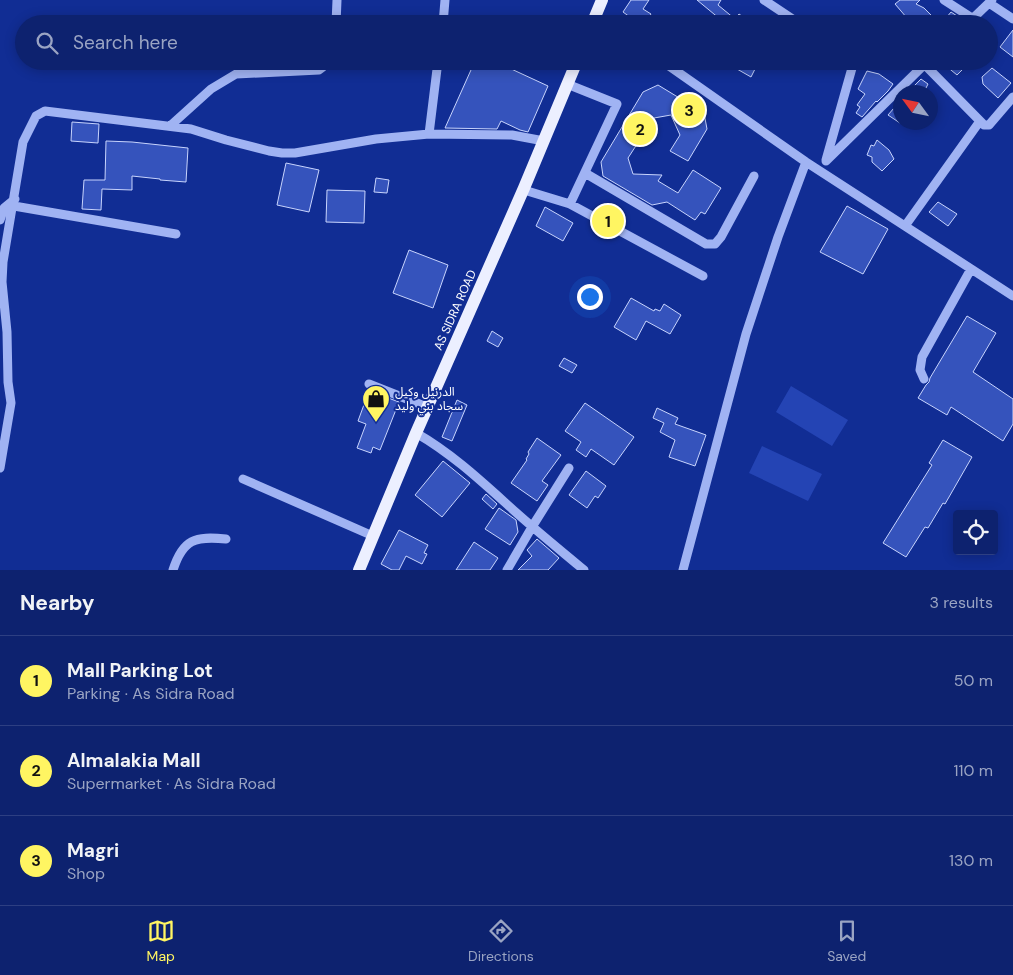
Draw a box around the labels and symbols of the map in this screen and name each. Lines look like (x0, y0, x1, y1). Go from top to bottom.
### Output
north arrow (893, 85, 938, 130)
pin: 3 (673, 91, 705, 129)
pin: 2 (624, 110, 656, 148)
pin: 1 (592, 202, 624, 240)
street label: AS SIDRA ROAD (430, 267, 480, 353)
your location (577, 284, 603, 310)
shop icon: الدرنيل وكيل سجاد بني وليد (361, 384, 391, 423)
place label: الدرنيل وكيل سجاد بني وليد (395, 384, 463, 416)

